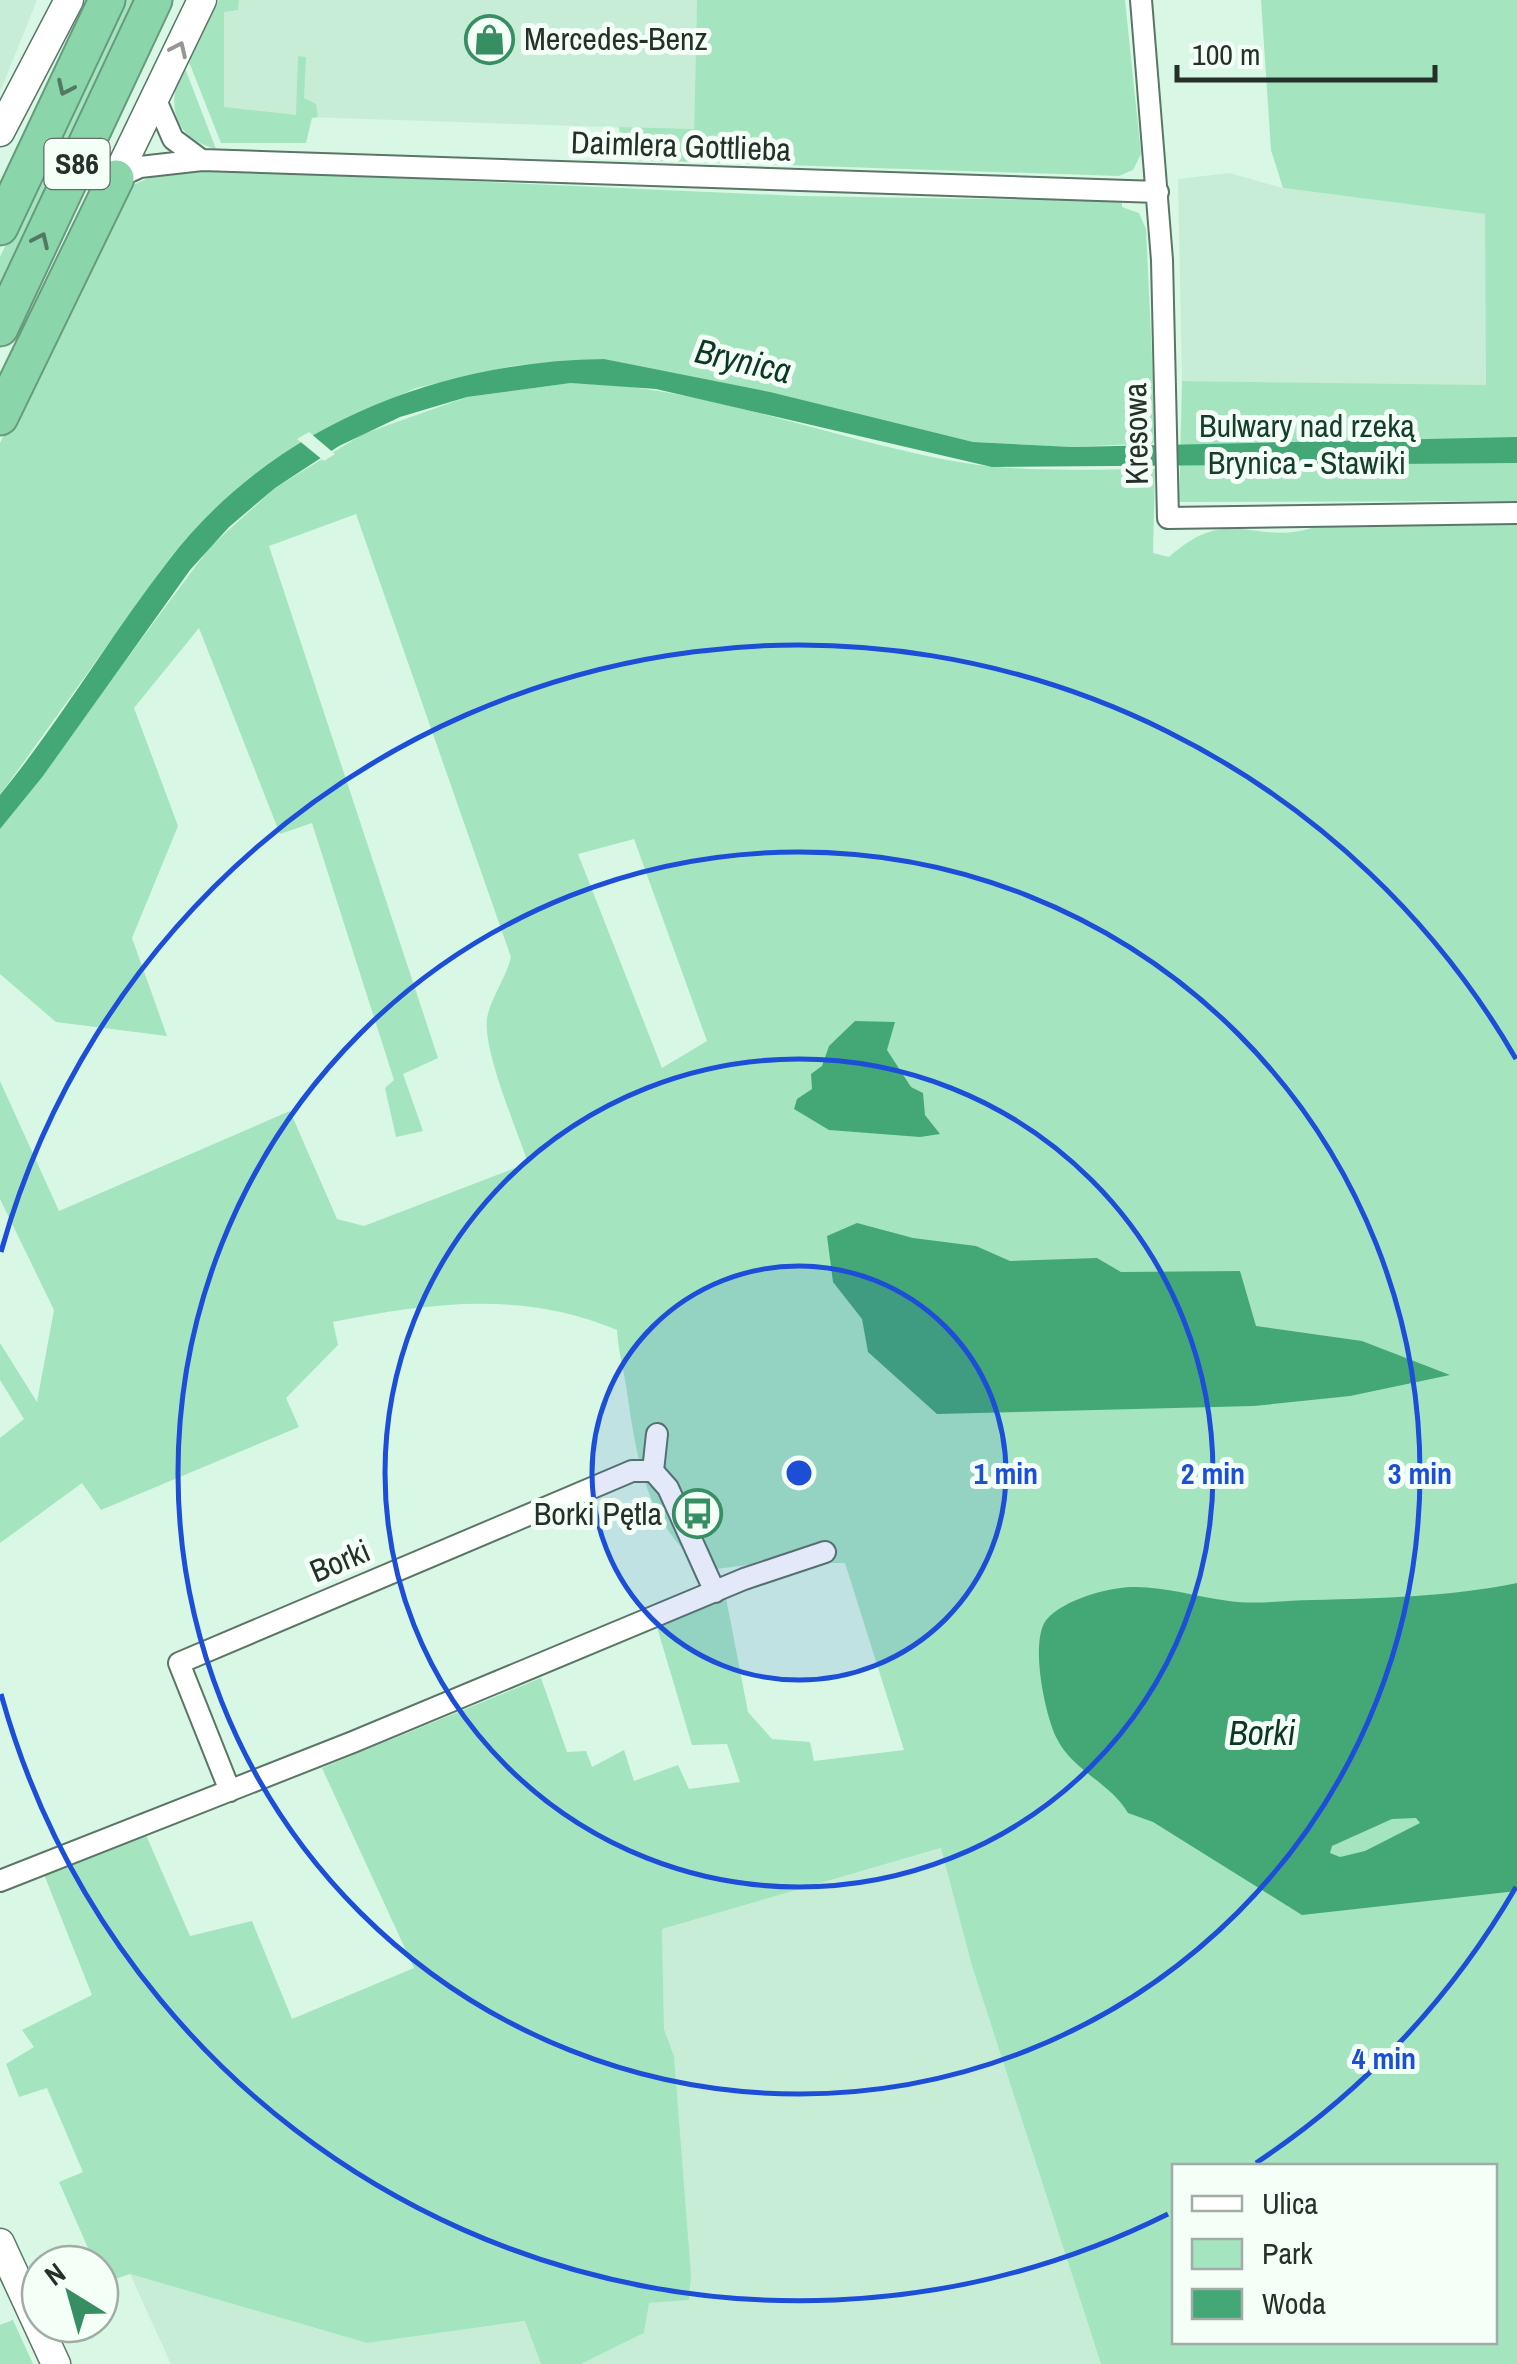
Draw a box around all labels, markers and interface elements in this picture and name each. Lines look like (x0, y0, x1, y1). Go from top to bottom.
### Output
shop icon: Mercedes-Benz (463, 13, 515, 65)
place label: Mercedes-Benz (524, 17, 708, 60)
scale bar (1177, 20, 1434, 82)
text: 100 m (1192, 34, 1260, 74)
one-way arrow (166, 41, 186, 59)
one-way arrow (58, 78, 78, 96)
street label: Daimlera Gottlieba (570, 120, 792, 171)
road number: S86 (44, 139, 110, 189)
one-way arrow (29, 232, 49, 250)
water label: Brynica (690, 327, 796, 394)
street label: Kresowa (1113, 382, 1158, 485)
park label: Bulwary nad rzeką Brynica - Stawiki (1199, 404, 1416, 484)
text: 1 min (974, 1453, 1038, 1493)
text: 2 min (1181, 1453, 1245, 1493)
text: 3 min (1388, 1453, 1452, 1493)
centre of rings (781, 1455, 817, 1491)
bus stop icon: Borki Pętla (671, 1488, 723, 1540)
place label: Borki Pętla (534, 1492, 662, 1535)
street label: Borki (303, 1529, 376, 1592)
water label: Borki (1229, 1709, 1296, 1756)
text: 4 min (1352, 2038, 1416, 2078)
legend (1172, 2164, 1497, 2344)
text: Ulica (1262, 2183, 1318, 2223)
text: Park (1262, 2233, 1313, 2273)
north arrow (20, 2244, 120, 2344)
text: N (37, 2254, 73, 2294)
text: Woda (1262, 2283, 1326, 2323)

